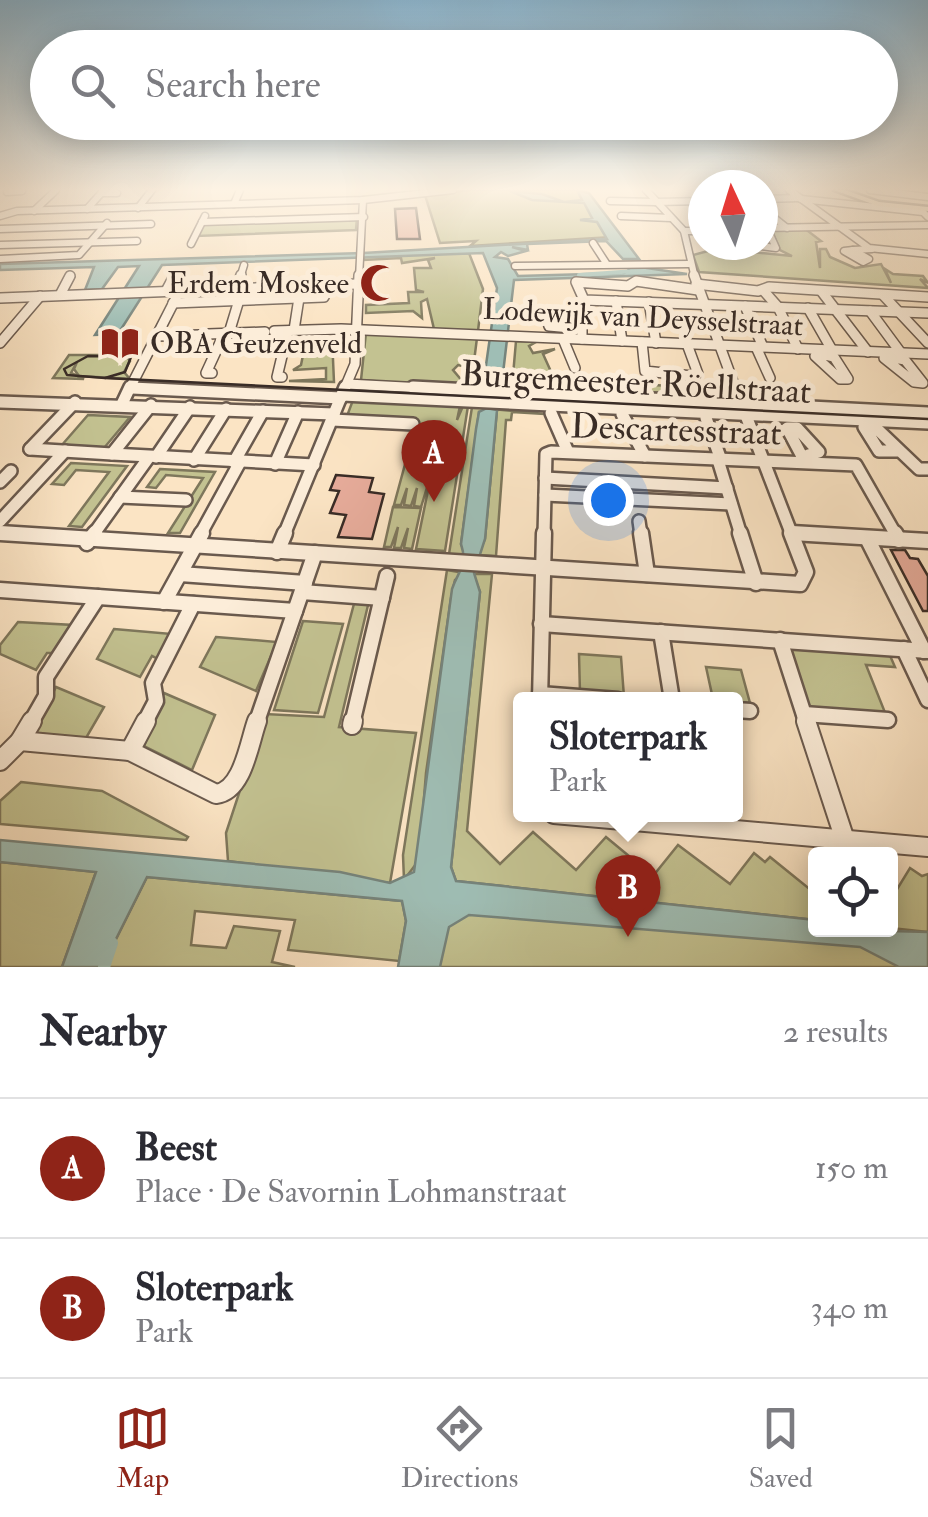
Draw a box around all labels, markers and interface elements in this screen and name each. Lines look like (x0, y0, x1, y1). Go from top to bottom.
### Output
search box (30, 30, 898, 140)
icon: search (65, 58, 120, 113)
text: Search here (145, 61, 321, 109)
north arrow (688, 170, 778, 260)
mosque icon: Erdem Moskee (358, 262, 400, 304)
place label: Erdem Moskee (167, 265, 349, 302)
street label: Lodewijk van Deysselstraat (482, 291, 804, 344)
library icon: OBA Geuzenveld (99, 322, 141, 364)
place label: OBA Geuzenveld (150, 325, 362, 362)
street label: Burgemeester Röellstraat (459, 352, 812, 414)
street label: Descartesstraat (570, 404, 782, 456)
pin: A (402, 420, 466, 502)
your location (583, 475, 634, 526)
popup (513, 692, 743, 822)
text: Sloterpark (549, 713, 707, 761)
text: Park (549, 761, 607, 801)
map controls (808, 847, 898, 937)
button: locate (808, 847, 898, 937)
pin: B (596, 854, 660, 937)
text: Nearby (40, 1006, 166, 1058)
text: 2 results (783, 1012, 888, 1052)
text: Beest (135, 1124, 217, 1172)
text: A (62, 1148, 83, 1188)
text: 150 m (815, 1148, 888, 1188)
text: Place · De Savornin Lohmanstraat (135, 1172, 567, 1212)
text: Sloterpark (135, 1264, 293, 1312)
text: B (62, 1288, 83, 1328)
text: 340 m (811, 1288, 888, 1328)
text: Park (135, 1312, 193, 1352)
tab: Map (115, 1401, 170, 1496)
tab: Directions (401, 1401, 518, 1496)
tab: Saved (749, 1401, 813, 1496)

